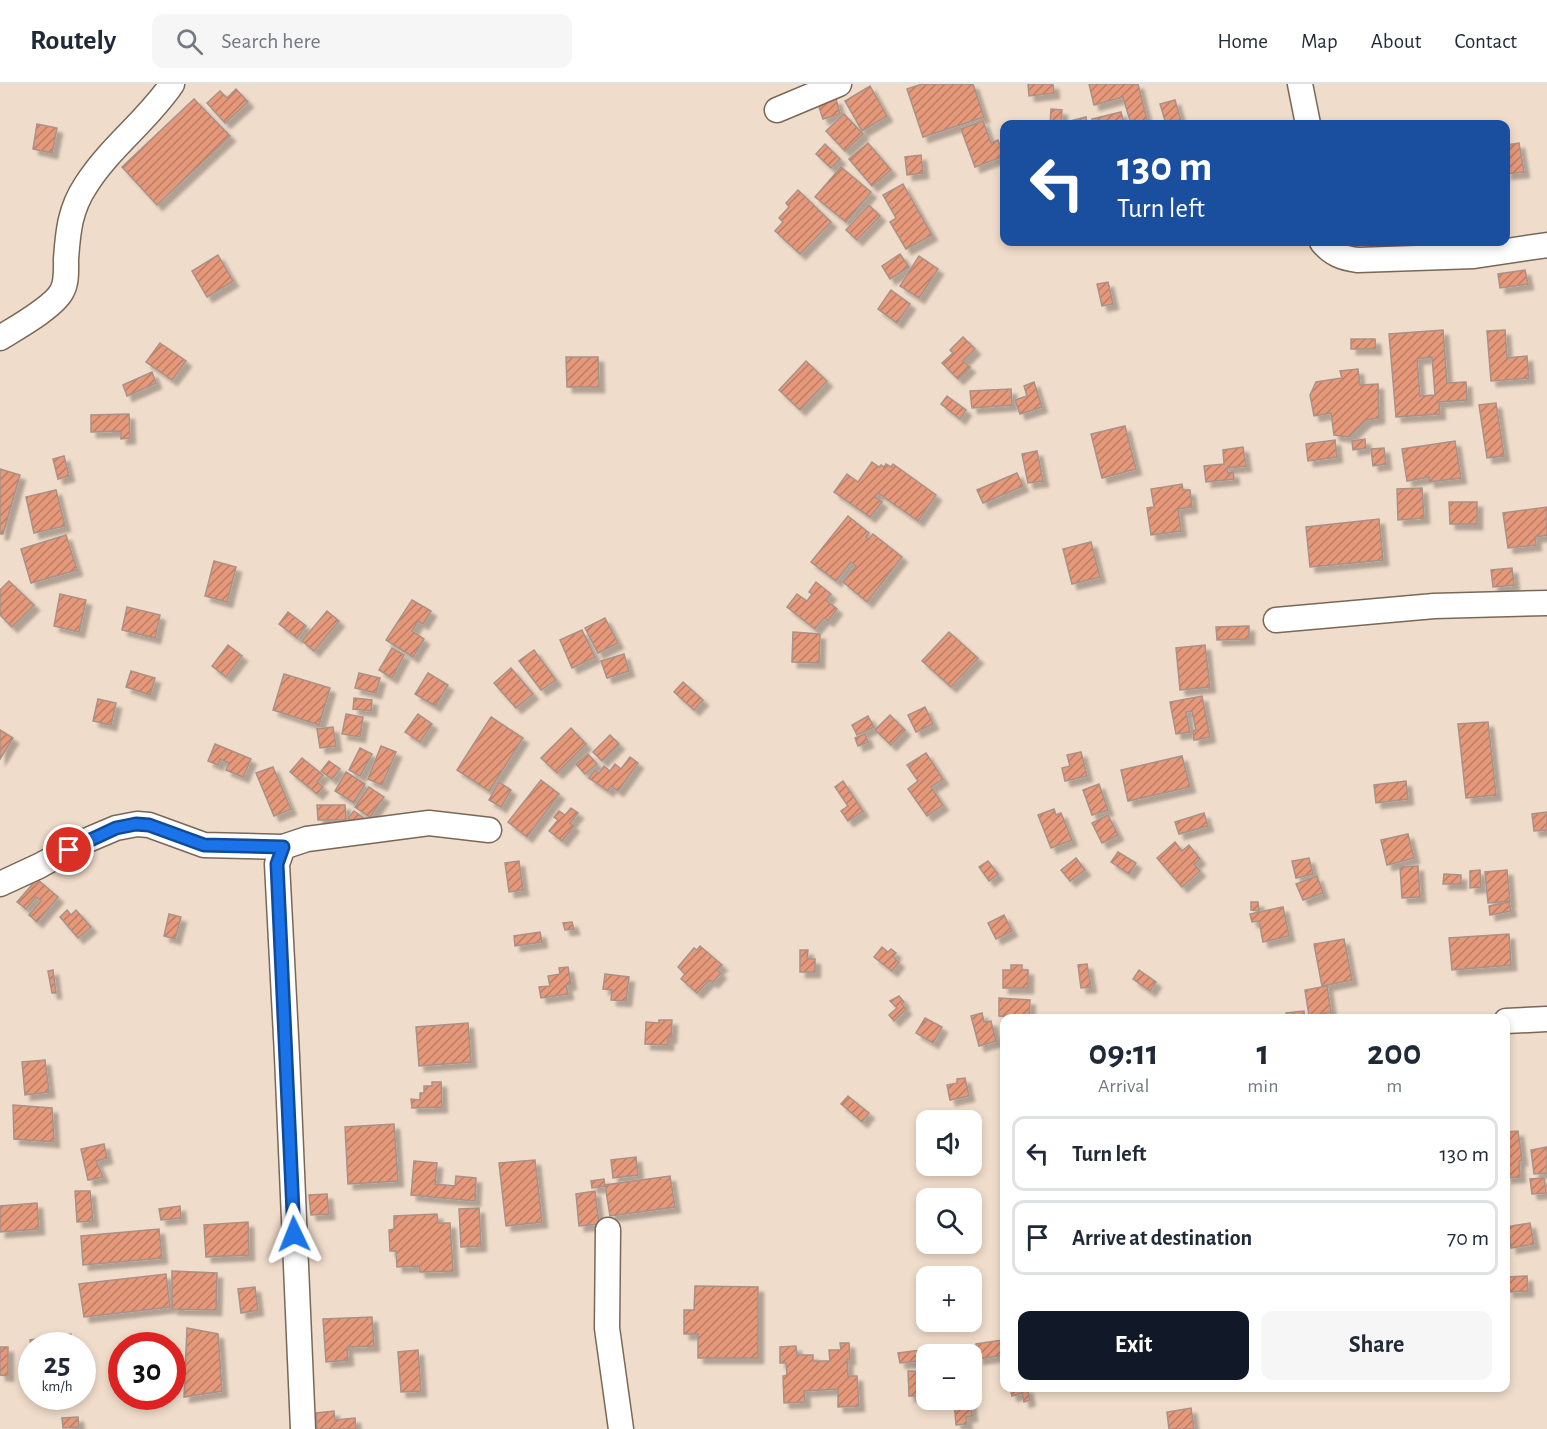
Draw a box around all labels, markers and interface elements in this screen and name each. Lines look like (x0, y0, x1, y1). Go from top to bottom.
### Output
search box (152, 14, 572, 68)
icon: search (173, 25, 206, 58)
text: Routely (30, 27, 116, 55)
text: Search here (221, 30, 321, 52)
text: Home (1217, 31, 1268, 52)
text: Map (1301, 31, 1338, 52)
text: About (1371, 31, 1421, 52)
text: Contact (1454, 31, 1517, 52)
icon: left (1018, 144, 1096, 222)
text: 130 m (1117, 146, 1212, 188)
text: Turn left (1117, 195, 1205, 222)
pin (43, 824, 94, 875)
icon: arrive (52, 833, 85, 866)
text: 09:11 (1089, 1035, 1159, 1071)
text: 1 (1256, 1035, 1269, 1071)
text: 200 (1367, 1035, 1421, 1071)
text: Arrival (1098, 1076, 1149, 1096)
text: min (1247, 1076, 1278, 1096)
text: m (1386, 1076, 1402, 1096)
map controls (916, 1110, 982, 1410)
button: sound (916, 1110, 982, 1176)
icon: left (1021, 1137, 1054, 1170)
text: Turn left (1072, 1143, 1146, 1165)
text: 130 m (1440, 1143, 1489, 1165)
button: search (916, 1188, 982, 1254)
position arrow (262, 1202, 326, 1266)
icon: arrive (1021, 1221, 1054, 1254)
text: Arrive at destination (1072, 1227, 1252, 1249)
text: 70 m (1447, 1227, 1489, 1249)
button: + (916, 1266, 982, 1332)
button: Exit (1018, 1311, 1249, 1380)
button: Share (1261, 1311, 1492, 1380)
speed limit sign: 30 (108, 1332, 186, 1410)
button: − (916, 1344, 982, 1410)
text: 25 (43, 1349, 71, 1379)
text: km/h (42, 1379, 72, 1394)

